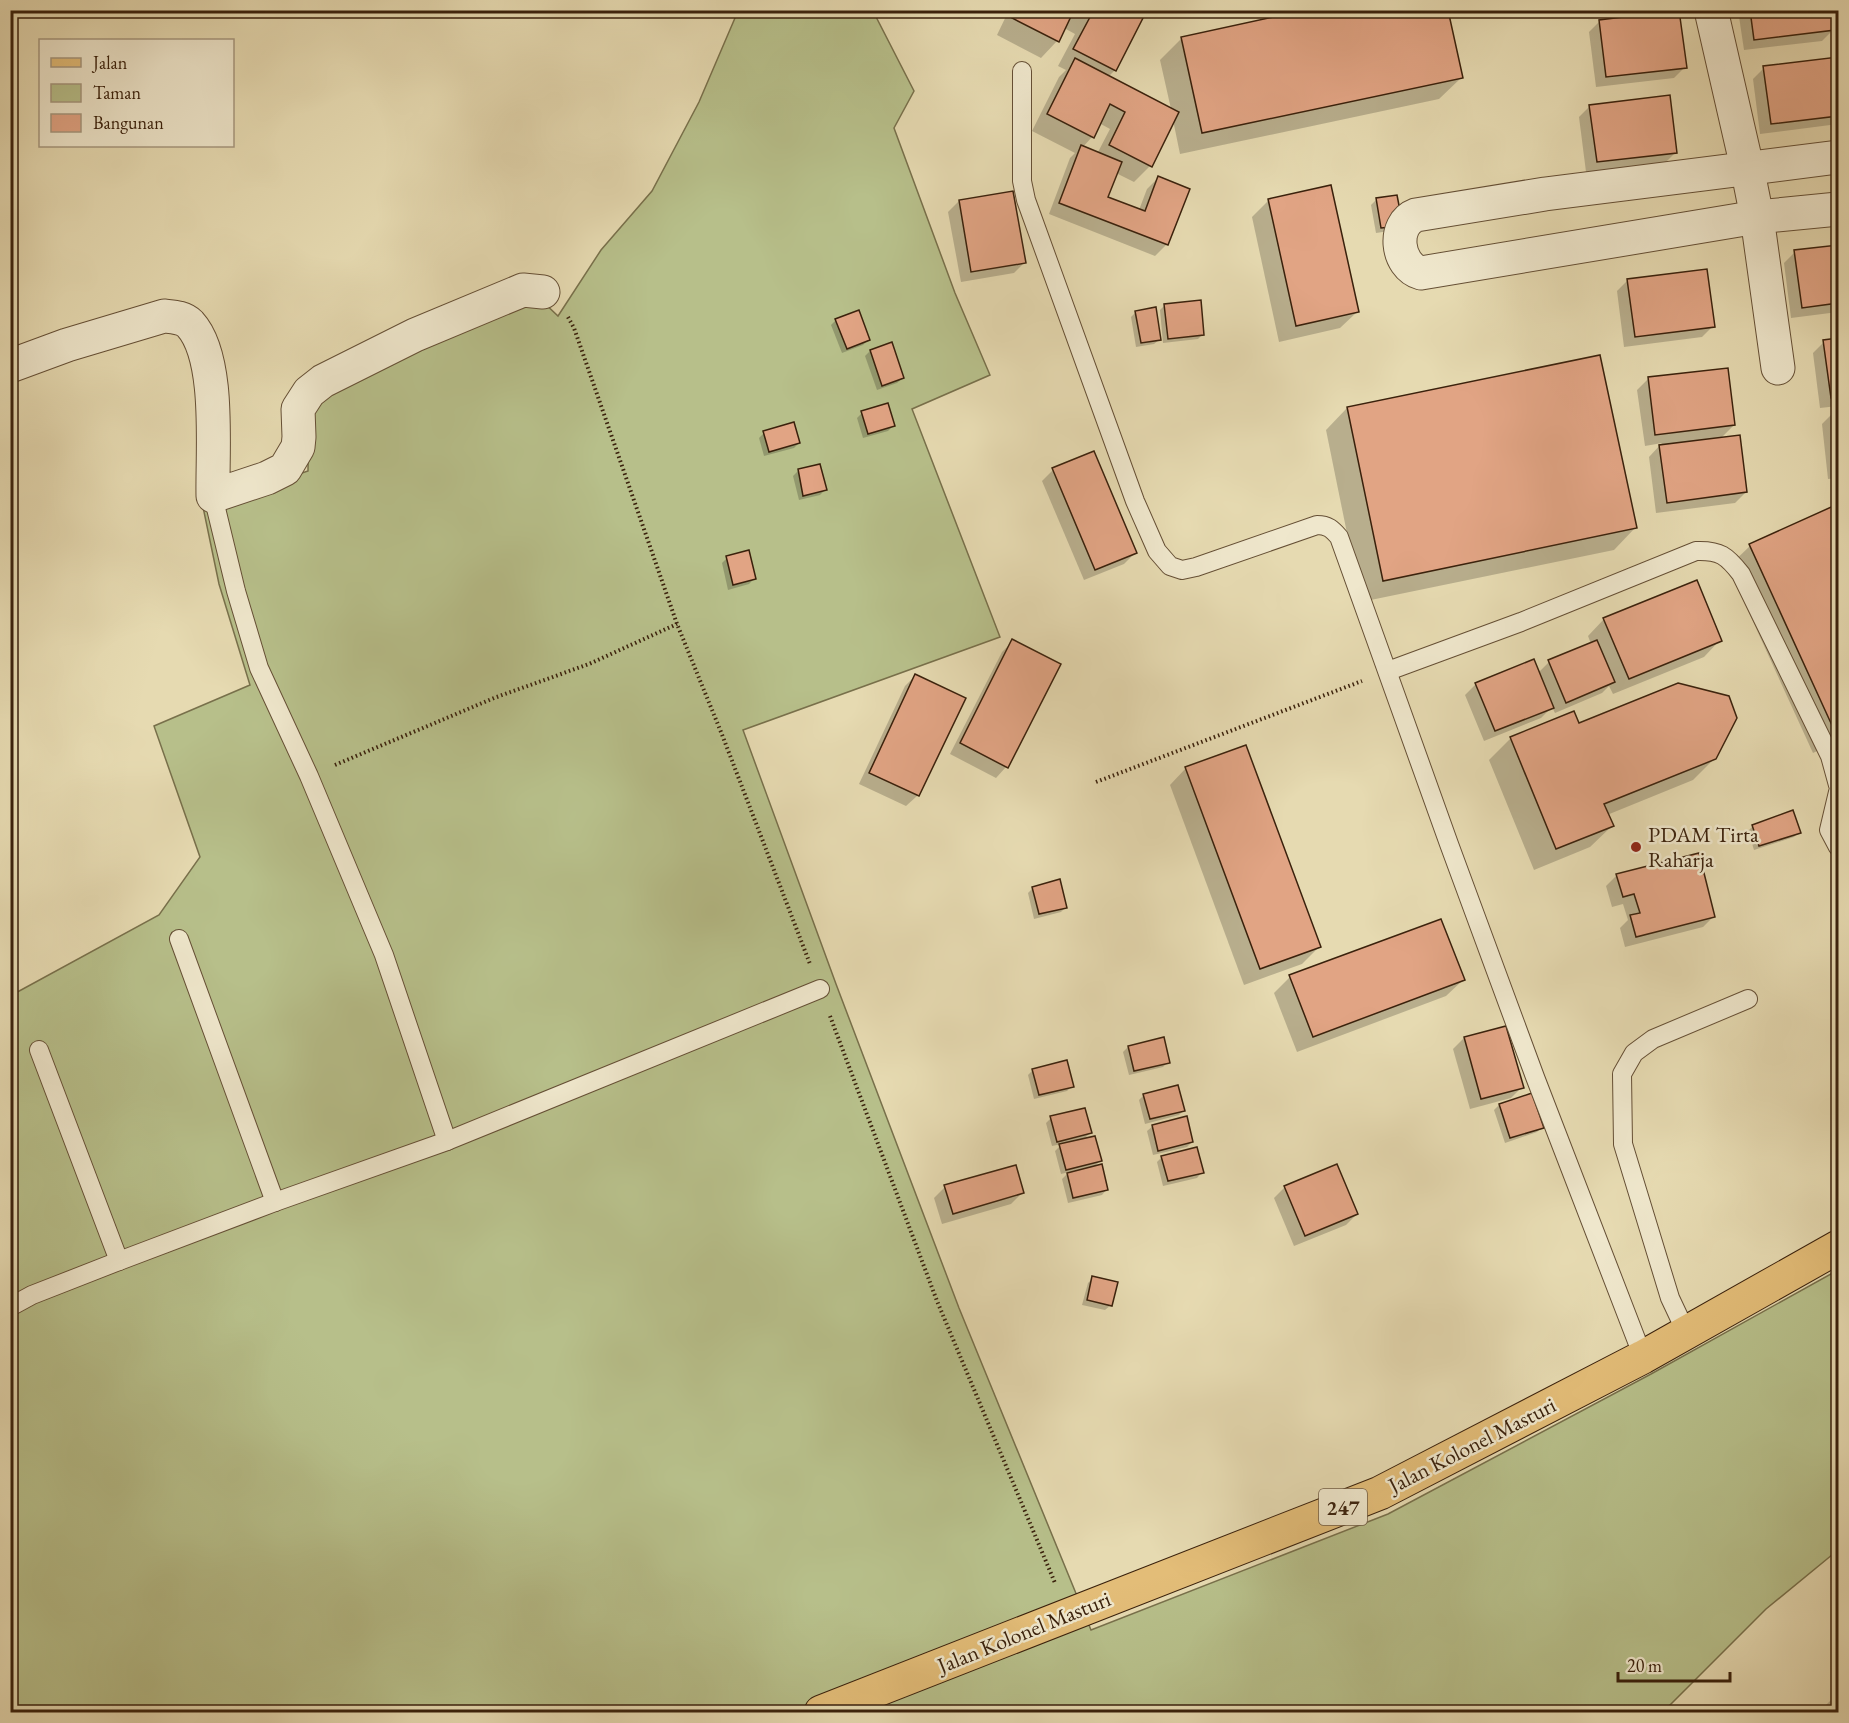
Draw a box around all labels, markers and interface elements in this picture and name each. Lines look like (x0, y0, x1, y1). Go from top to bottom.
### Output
legend (39, 39, 234, 147)
text: Jalan (91, 51, 128, 74)
text: Taman (93, 81, 142, 104)
text: Bangunan (93, 111, 164, 134)
place label: PDAM Tirta Raharja (1648, 820, 1759, 874)
marker: PDAM Tirta Raharja (1629, 840, 1643, 854)
street label: Jalan Kolonel Masturi (1381, 1390, 1561, 1501)
road number: 247 (1319, 1489, 1367, 1525)
street label: Jalan Kolonel Masturi (931, 1584, 1115, 1681)
scale bar (1618, 1645, 1730, 1683)
text: 20 m (1627, 1654, 1662, 1677)

